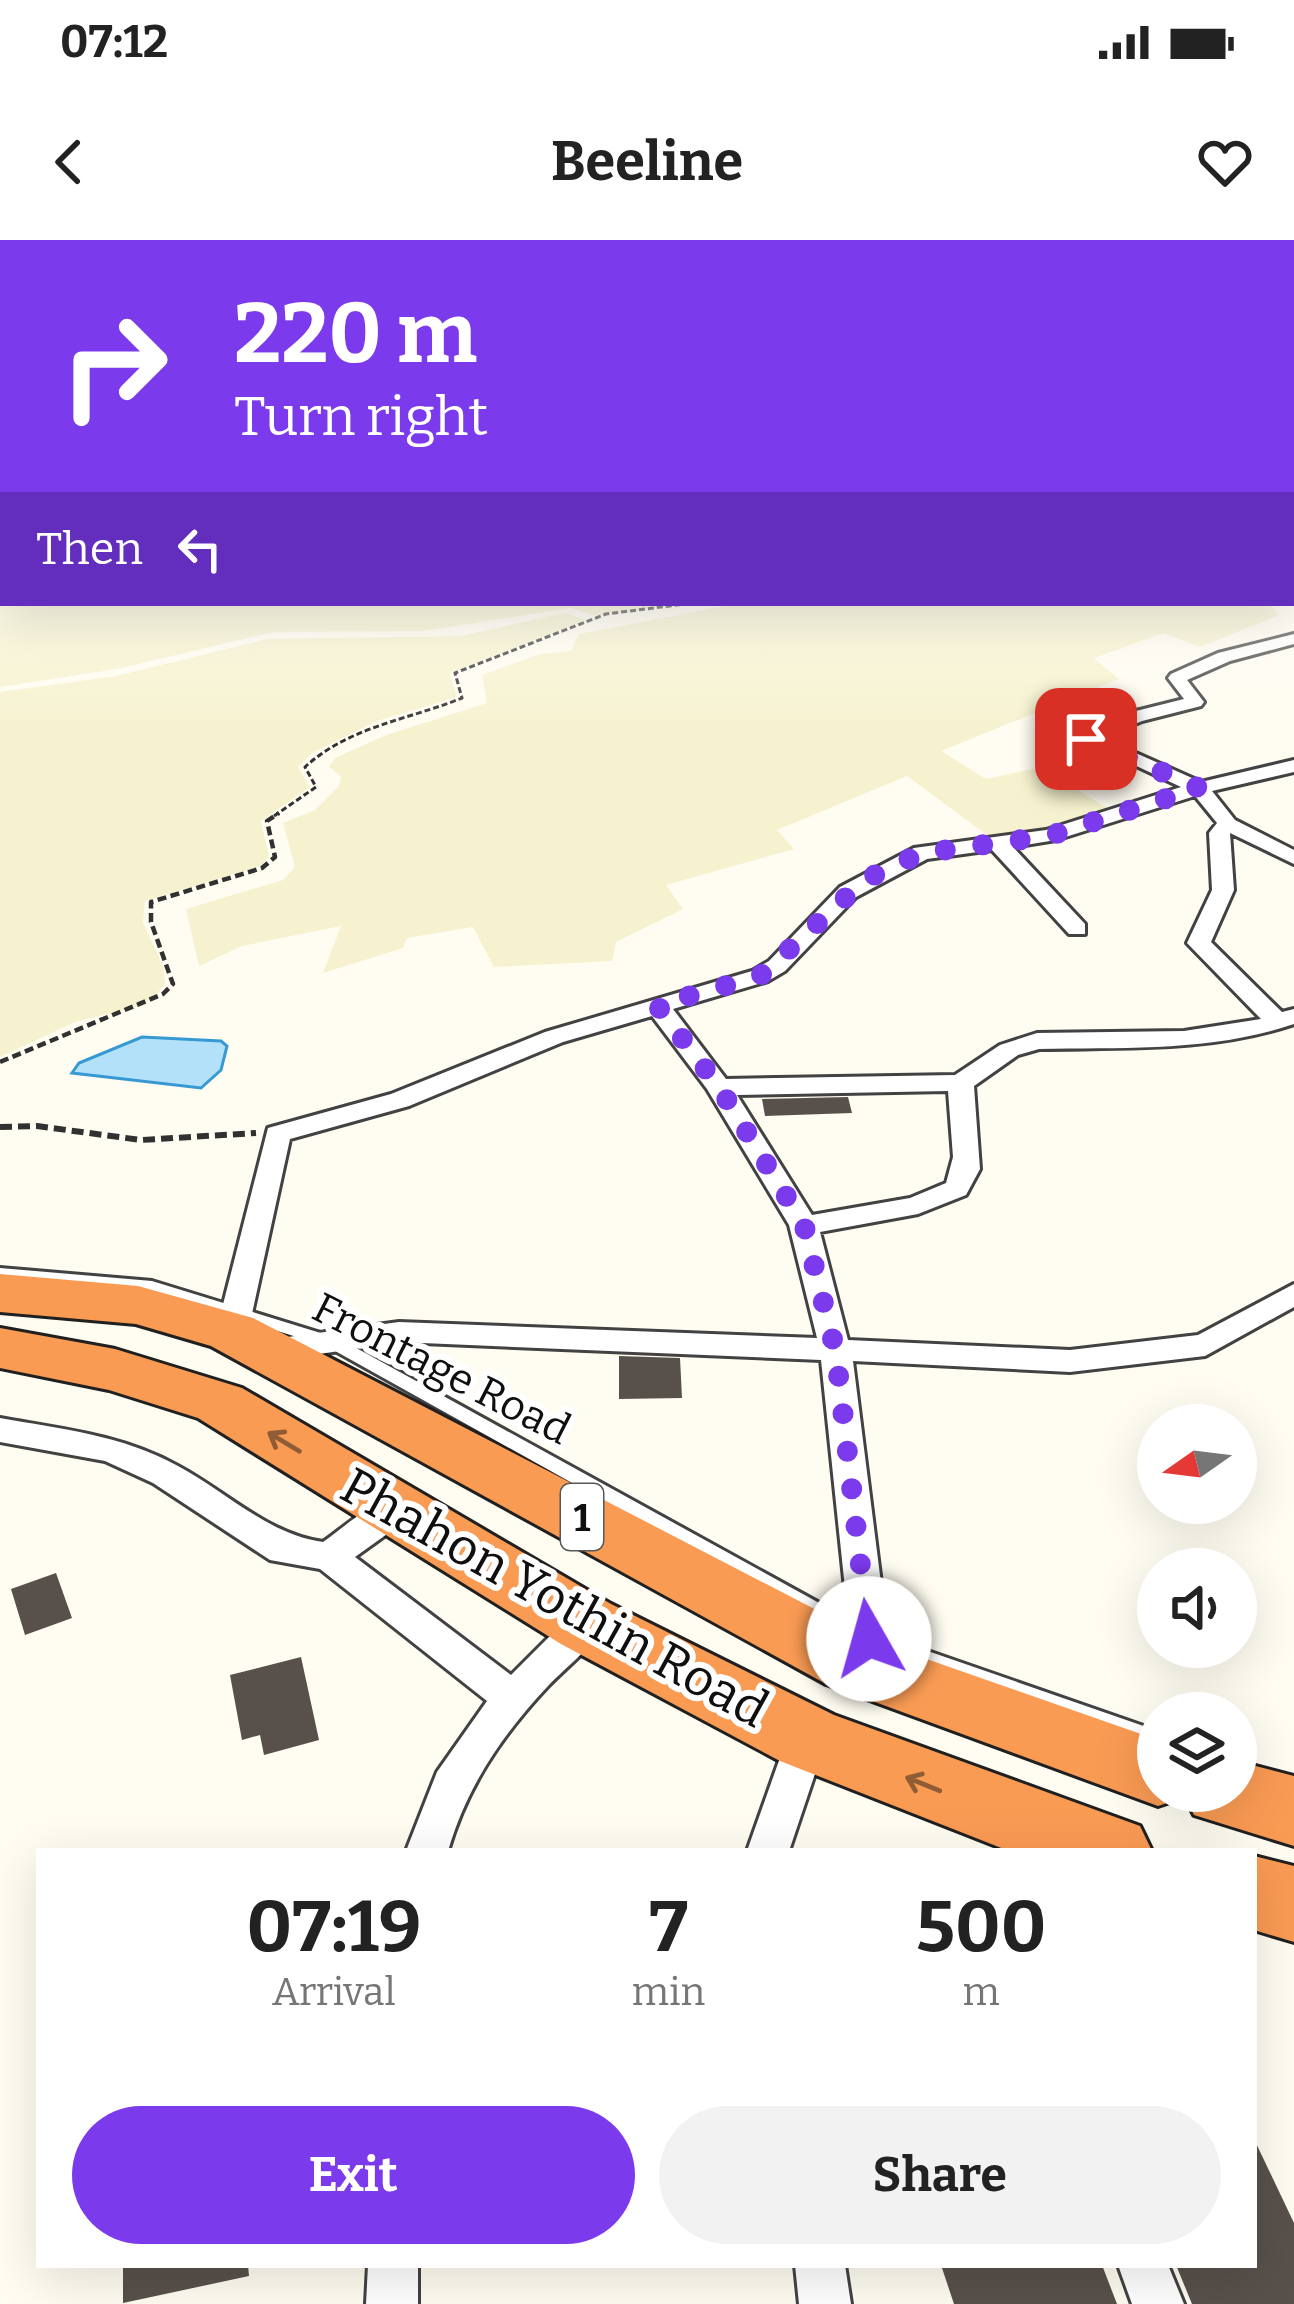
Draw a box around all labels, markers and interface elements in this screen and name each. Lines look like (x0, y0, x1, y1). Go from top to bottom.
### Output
text: 07:12 (60, 15, 168, 69)
icon: back (36, 129, 102, 195)
icon: heart (1192, 129, 1258, 195)
text: Beeline (551, 130, 743, 194)
text: 220 m (234, 283, 477, 384)
icon: right (36, 288, 192, 444)
text: Turn right (234, 385, 488, 449)
icon: left (167, 516, 233, 582)
text: Then (36, 522, 143, 576)
pin (1035, 688, 1137, 790)
icon: arrive (1053, 706, 1119, 772)
street label: Frontage Road (305, 1283, 579, 1455)
north arrow (1137, 1404, 1257, 1524)
map controls (1137, 1404, 1257, 1812)
one-way arrow (268, 1430, 302, 1454)
street label: Phahon Yothin Road (330, 1455, 779, 1741)
road number: 1 (561, 1484, 603, 1550)
button: sound (1137, 1548, 1257, 1668)
position arrow (806, 1576, 932, 1702)
button: layers (1137, 1692, 1257, 1812)
one-way arrow (905, 1771, 942, 1793)
text: 07:19 (246, 1884, 421, 1970)
text: 7 (649, 1884, 688, 1970)
text: 500 (916, 1884, 1047, 1970)
text: Arrival (272, 1969, 396, 2015)
text: min (632, 1969, 705, 2015)
text: m (963, 1969, 1000, 2015)
button: Exit (72, 2106, 635, 2244)
button: Share (659, 2106, 1221, 2244)

